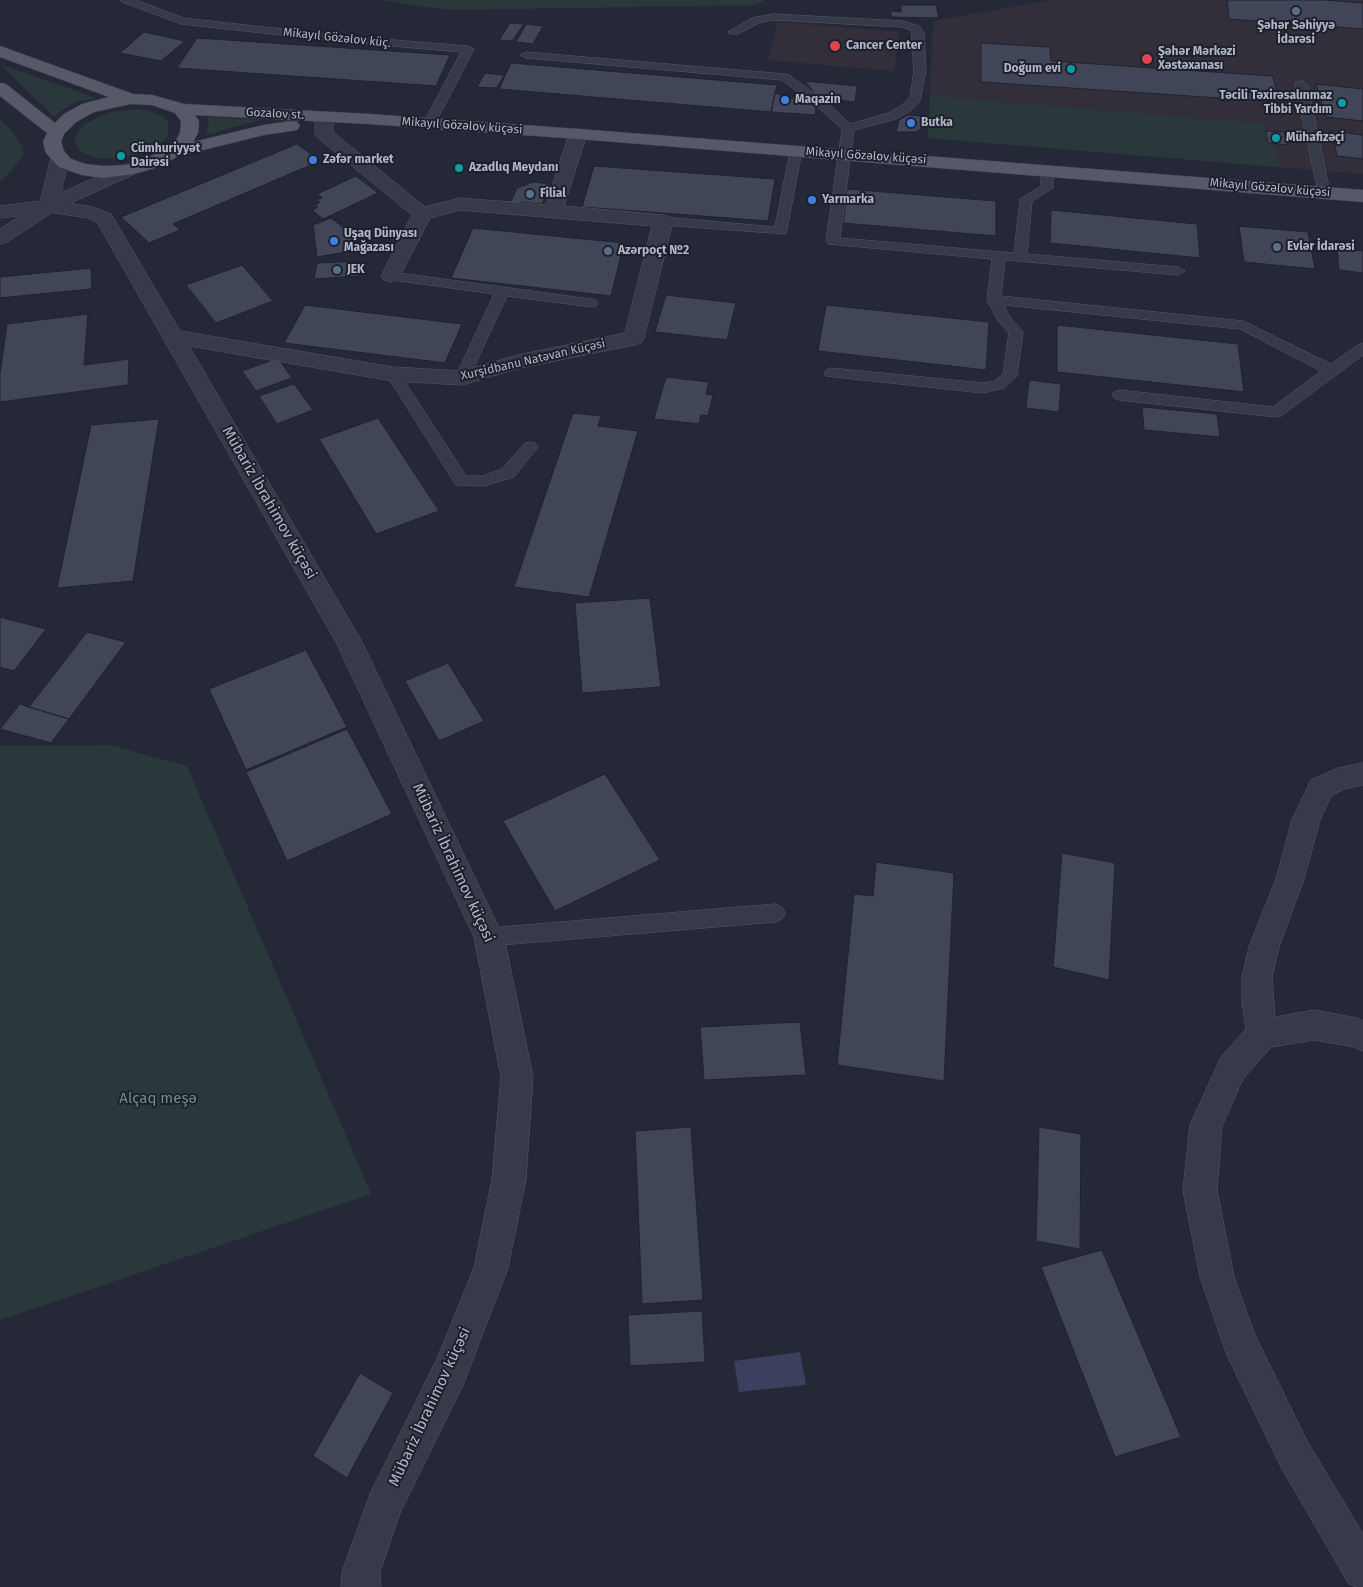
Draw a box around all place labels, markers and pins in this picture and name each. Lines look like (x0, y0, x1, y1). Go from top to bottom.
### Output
marker: Şəhər Səhiyyə İdarəsi (1290, 5, 1302, 17)
place label: Şəhər Səhiyyə İdarəsi (1257, 19, 1335, 47)
marker: Cancer Center (828, 39, 842, 53)
place label: Cancer Center (846, 39, 922, 53)
place label: Şəhər Mərkəzi Xəstəxanası (1158, 45, 1236, 73)
marker: Şəhər Mərkəzi Xəstəxanası (1140, 52, 1154, 66)
place label: Doğum evi (1004, 62, 1061, 76)
marker: Doğum evi (1065, 63, 1077, 75)
place label: Təcili Təxirəsalınmaz Tibbi Yardım (1219, 89, 1332, 117)
place label: Maqazin (795, 93, 841, 107)
marker: Maqazin (779, 94, 791, 106)
marker: Təcili Təxirəsalınmaz Tibbi Yardım (1336, 97, 1348, 109)
place label: Butka (921, 116, 953, 130)
marker: Butka (905, 117, 917, 129)
place label: Mühafizəçi (1286, 131, 1344, 145)
marker: Mühafizəçi (1270, 132, 1282, 144)
place label: Cümhuriyyət Dairəsi (131, 142, 200, 170)
marker: Cümhuriyyət Dairəsi (115, 150, 127, 162)
place label: Zəfər market (323, 153, 394, 167)
marker: Zəfər market (307, 154, 319, 166)
place label: Azadlıq Meydanı (469, 161, 558, 175)
marker: Azadlıq Meydanı (453, 162, 465, 174)
place label: Filial (540, 187, 566, 201)
marker: Filial (524, 188, 536, 200)
place label: Yarmarka (822, 193, 874, 207)
marker: Yarmarka (806, 194, 818, 206)
place label: Uşaq Dünyası Mağazası (344, 227, 417, 255)
marker: Uşaq Dünyası Mağazası (328, 235, 340, 247)
place label: Evlər İdarəsi (1287, 240, 1355, 254)
marker: Evlər İdarəsi (1271, 241, 1283, 253)
place label: Azərpoçt №2 (618, 244, 689, 258)
marker: Azərpoçt №2 (602, 245, 614, 257)
place label: JEK (347, 263, 365, 277)
marker: JEK (331, 264, 343, 276)

